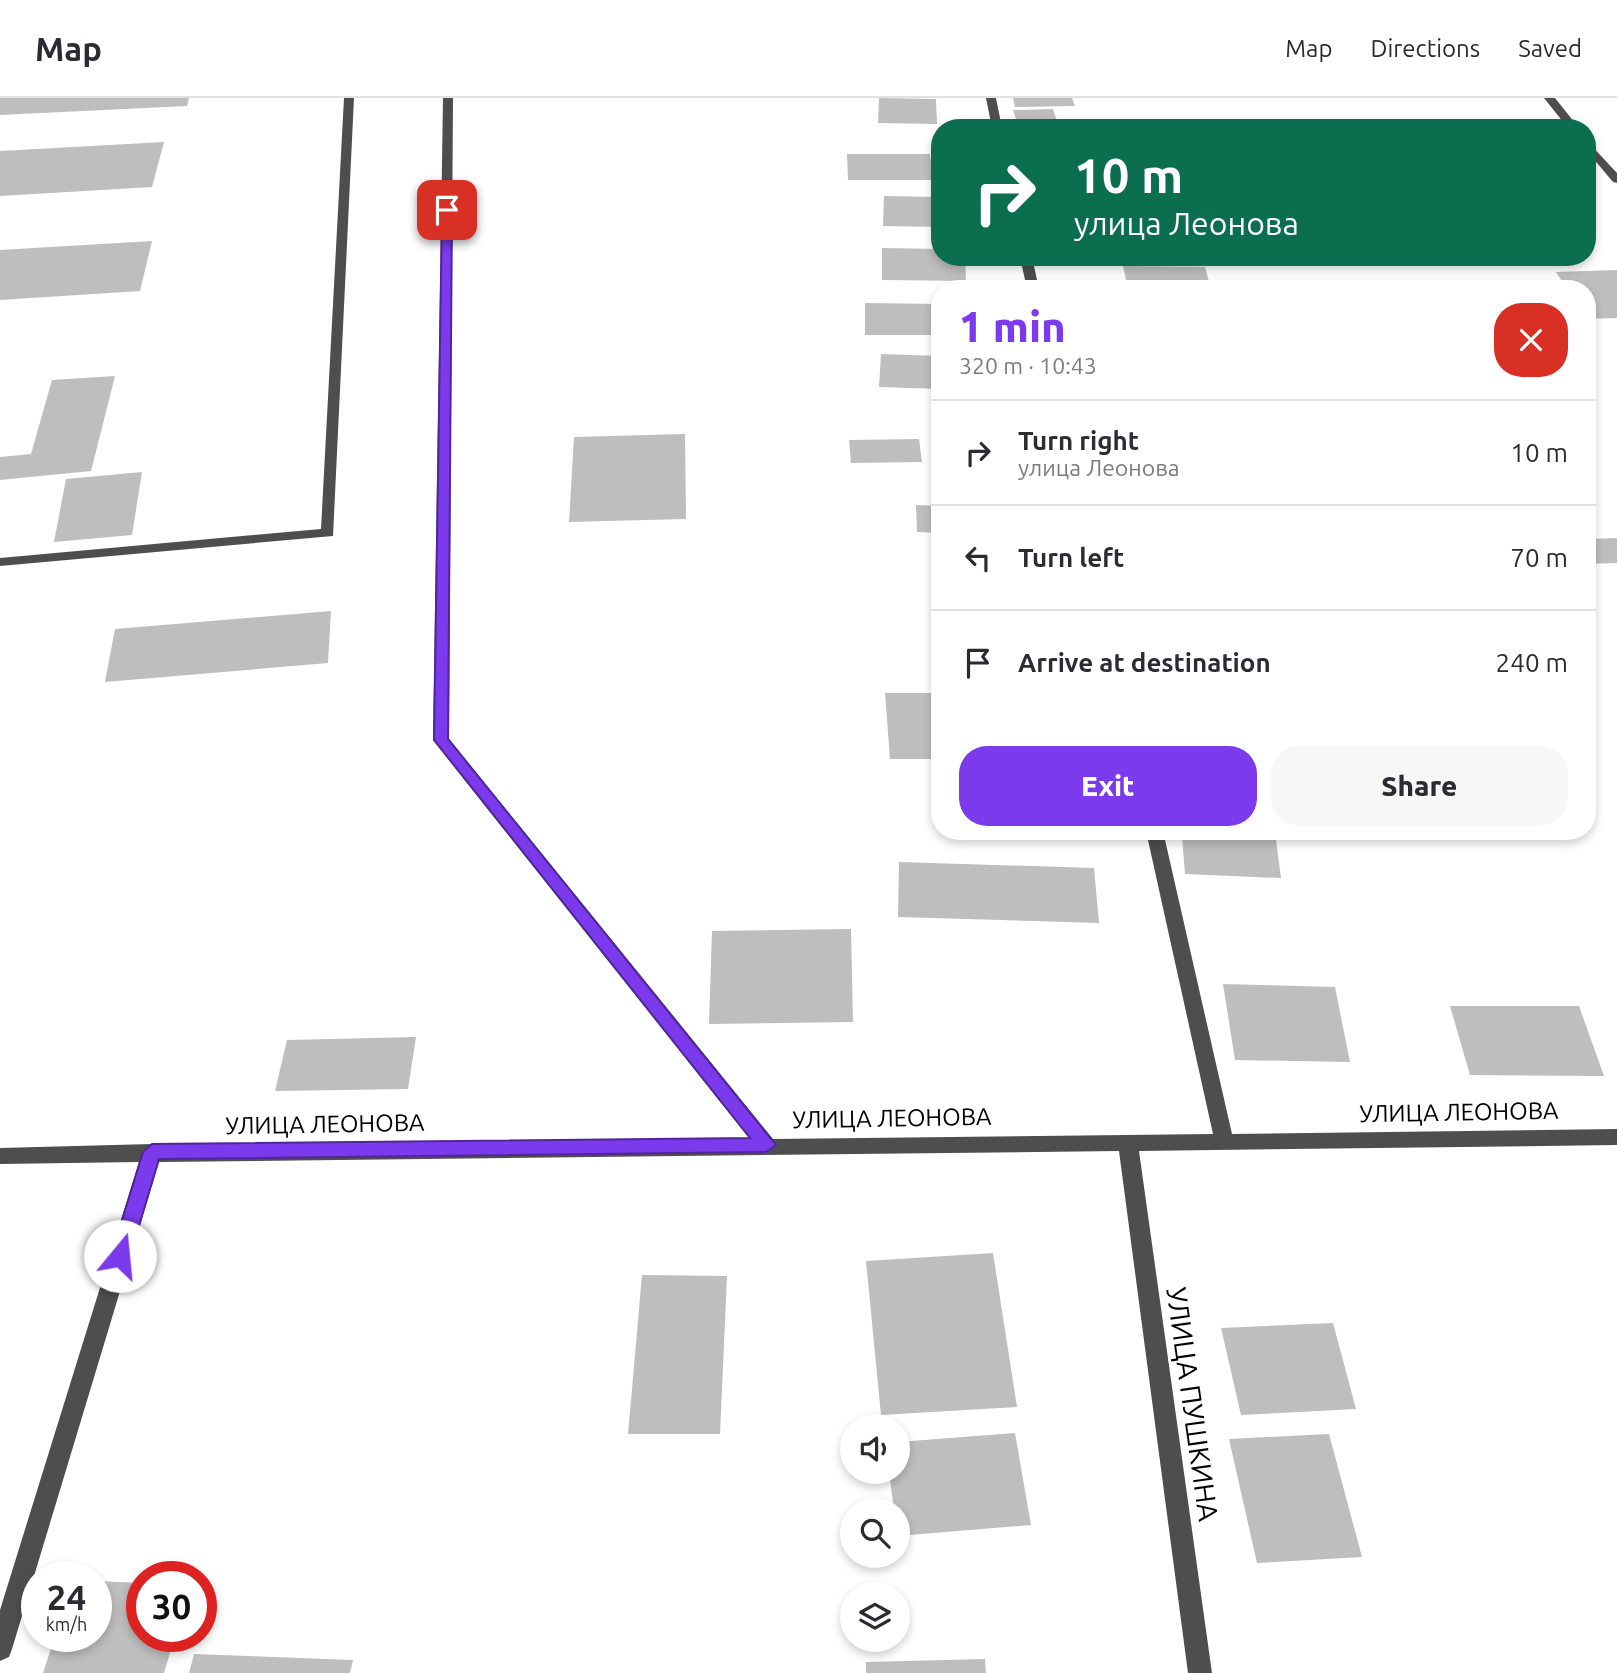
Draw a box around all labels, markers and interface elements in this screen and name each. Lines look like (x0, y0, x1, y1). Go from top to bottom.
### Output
text: Map (35, 30, 102, 67)
text: Map (1285, 35, 1332, 62)
text: Directions (1370, 35, 1480, 62)
text: Saved (1518, 35, 1582, 62)
icon: right (959, 147, 1050, 238)
text: 10 m (1074, 147, 1183, 202)
pin (417, 180, 477, 240)
icon: arrive (428, 191, 466, 229)
text: улица Леонова (1074, 205, 1299, 241)
text: 1 min (959, 303, 1066, 350)
button: close (1494, 303, 1568, 377)
text: 320 m · 10:43 (959, 353, 1097, 378)
text: Turn right (1018, 426, 1139, 455)
icon: right (959, 434, 997, 472)
text: 10 m (1510, 438, 1568, 467)
text: улица Леонова (1018, 455, 1180, 480)
icon: left (959, 539, 997, 577)
text: Turn left (1018, 543, 1124, 572)
text: 70 m (1510, 543, 1568, 572)
icon: arrive (959, 644, 997, 682)
text: Arrive at destination (1018, 648, 1271, 677)
text: 240 m (1496, 648, 1568, 677)
button: Exit (959, 746, 1257, 826)
button: Share (1271, 746, 1568, 826)
street label: УЛИЦА ЛЕОНОВА (1359, 1097, 1559, 1127)
street label: УЛИЦА ЛЕОНОВА (792, 1103, 992, 1133)
street label: УЛИЦА ЛЕОНОВА (225, 1109, 425, 1139)
position arrow (83, 1219, 157, 1293)
street label: УЛИЦА ПУШКИНА (1161, 1285, 1225, 1523)
map controls (840, 1414, 910, 1652)
button: sound (840, 1414, 910, 1484)
button: search (840, 1498, 910, 1568)
speed limit sign: 30 (126, 1561, 217, 1652)
text: 24 (47, 1577, 86, 1617)
button: layers (840, 1582, 910, 1652)
text: km/h (46, 1614, 87, 1634)

